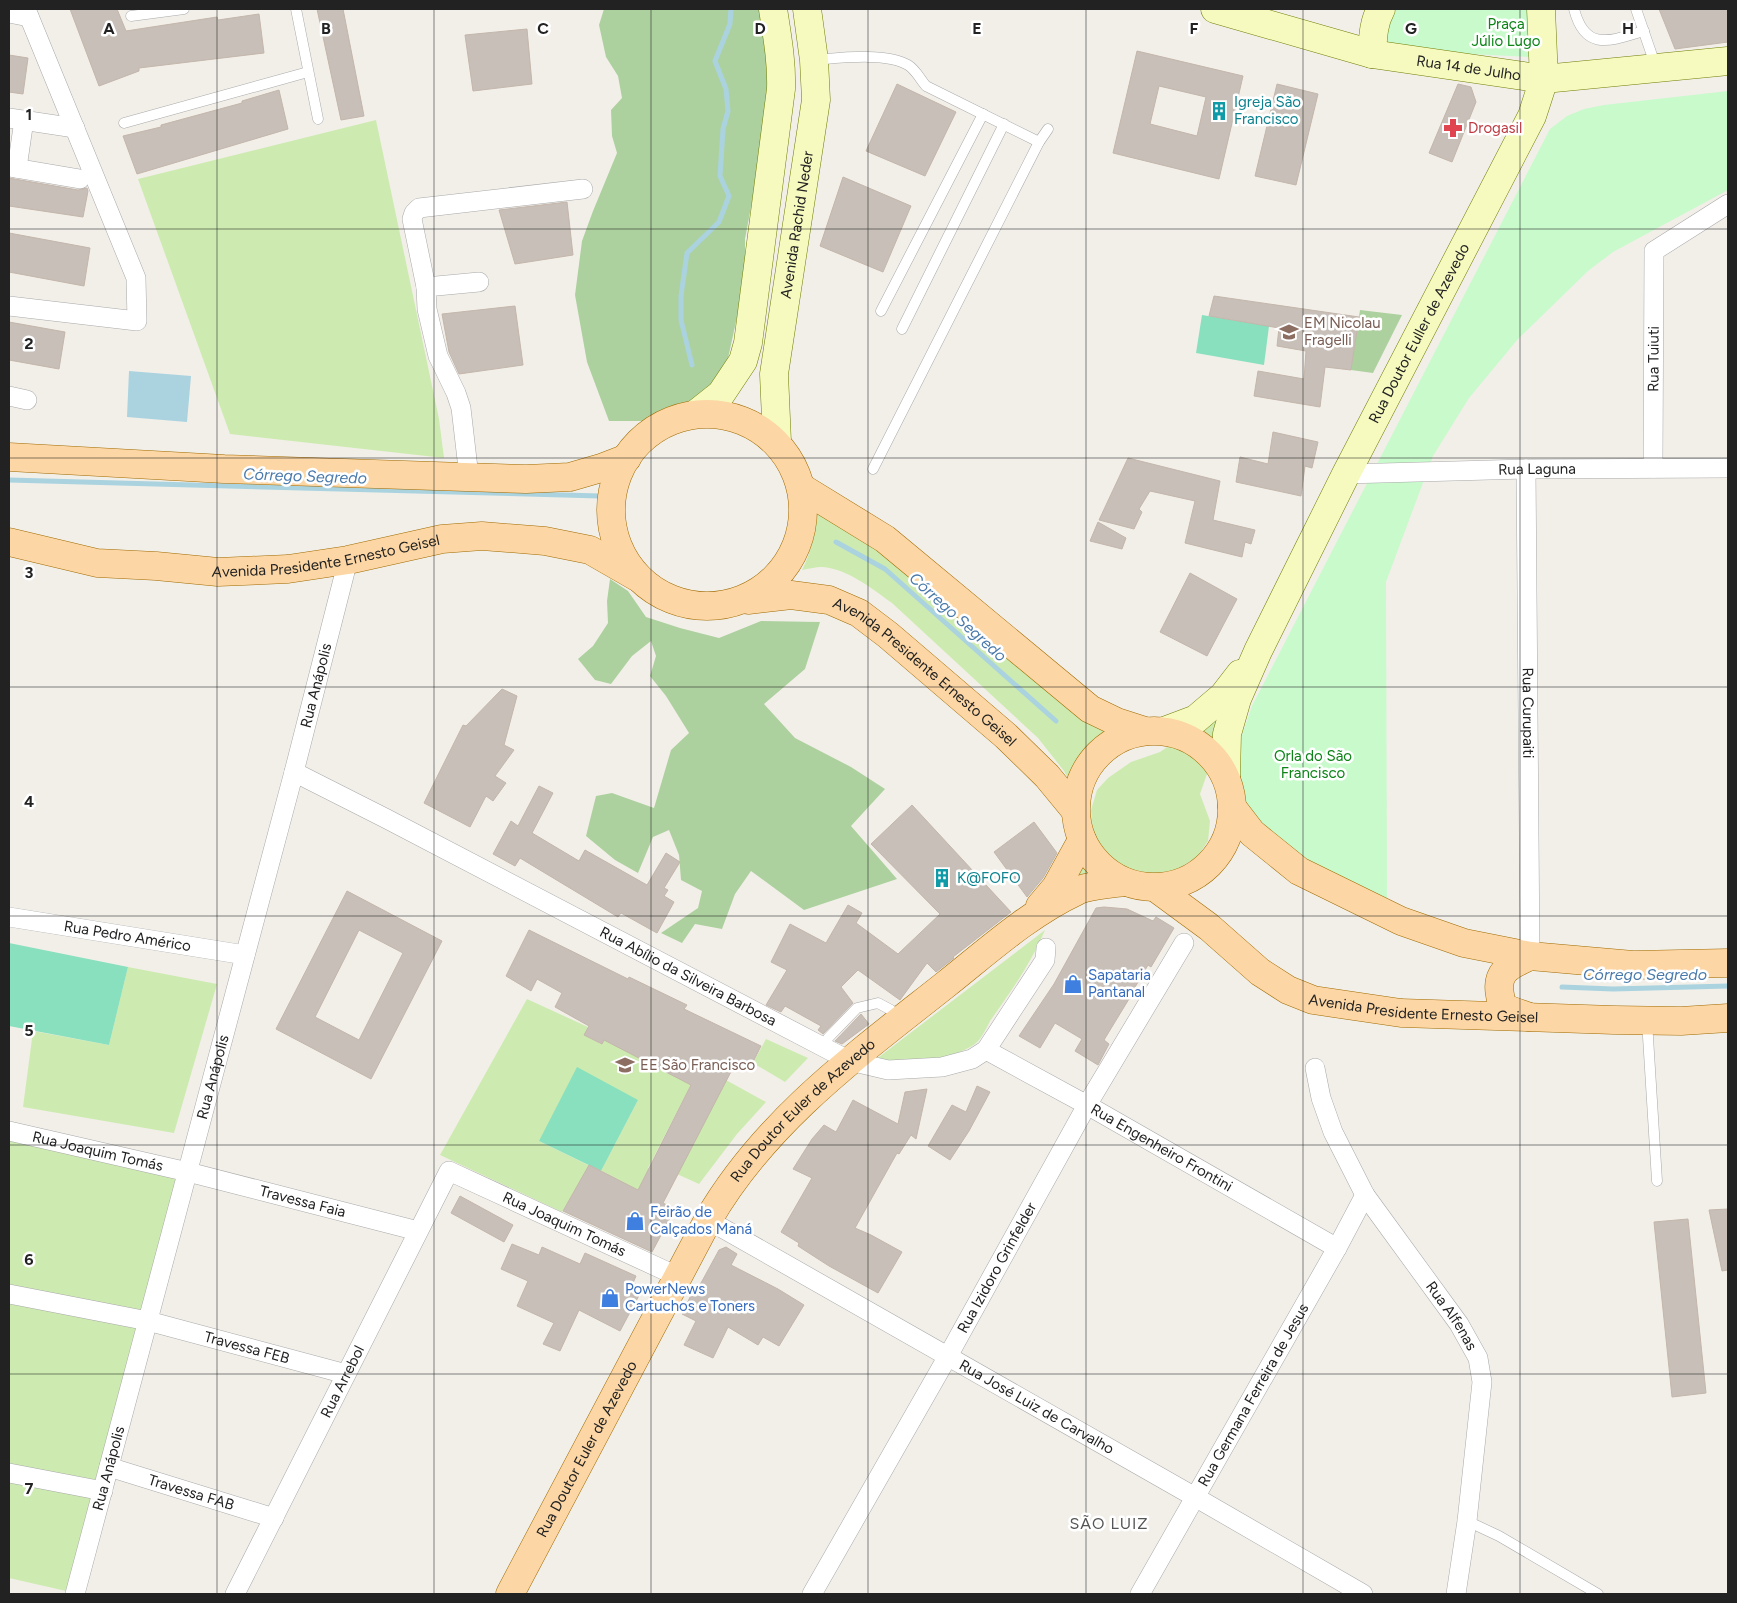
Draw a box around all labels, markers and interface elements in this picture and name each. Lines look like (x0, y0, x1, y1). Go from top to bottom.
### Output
park label: Praça Júlio Lugo (1472, 15, 1541, 50)
text: A (103, 19, 115, 38)
text: B (321, 19, 331, 38)
text: C (537, 19, 549, 38)
text: D (754, 19, 766, 38)
text: E (972, 19, 982, 38)
text: F (1190, 19, 1199, 38)
text: G (1405, 19, 1417, 38)
text: H (1622, 19, 1634, 38)
street label: Rua 14 de Julho (1415, 52, 1523, 85)
place label: Igreja São Francisco (1234, 93, 1301, 128)
building icon: Igreja São Francisco (1208, 100, 1230, 122)
text: 1 (26, 105, 32, 124)
pharmacy icon: Drogasil (1442, 117, 1464, 139)
place label: Drogasil (1468, 119, 1522, 137)
street label: Avenida Rachid Neder (777, 150, 817, 300)
street label: Rua Doutor Euller de Azevedo (1365, 240, 1473, 426)
place label: EM Nicolau Fragelli (1304, 314, 1381, 349)
school or university icon: EM Nicolau Fragelli (1278, 321, 1300, 343)
street label: Rua Tuiuti (1644, 326, 1663, 392)
text: 2 (24, 334, 34, 353)
street label: Rua Laguna (1498, 460, 1576, 479)
water label: Córrego Segredo (243, 464, 367, 488)
street label: Avenida Presidente Ernesto Geisel (211, 531, 441, 581)
text: 3 (25, 563, 34, 582)
water label: Córrego Segredo (906, 568, 1010, 666)
street label: Avenida Presidente Ernesto Geisel (830, 594, 1020, 750)
street label: Rua Anápolis (297, 641, 335, 730)
street label: Rua Curupaiti (1519, 667, 1537, 759)
park label: Orla do São Francisco (1274, 747, 1352, 782)
text: 4 (24, 792, 34, 811)
building icon: K@FOFO (931, 867, 953, 889)
place label: K@FOFO (957, 869, 1021, 887)
street label: Rua Pedro Américo (63, 917, 193, 955)
street label: Rua Abílio da Silveira Barbosa (597, 923, 780, 1030)
water label: Córrego Segredo (1583, 965, 1707, 984)
place label: Sapataria Pantanal (1088, 966, 1151, 1001)
shop icon: Sapataria Pantanal (1062, 973, 1084, 995)
street label: Avenida Presidente Ernesto Geisel (1307, 990, 1538, 1027)
text: 5 (24, 1021, 34, 1040)
street label: Rua Anápolis (193, 1033, 233, 1121)
street label: Rua Doutor Euler de Azevedo (727, 1035, 879, 1186)
school or university icon: EE São Francisco (614, 1054, 636, 1076)
place label: EE São Francisco (640, 1056, 756, 1074)
street label: Rua Engenheiro Frontini (1088, 1100, 1236, 1195)
street label: Rua Joaquim Tomás (31, 1128, 165, 1175)
street label: Travessa Faia (258, 1182, 348, 1221)
street label: Rua Joaquim Tomás (500, 1188, 629, 1260)
street label: Rua Izidoro Grinfelder (954, 1199, 1040, 1336)
place label: Feirão de Calçados Maná (650, 1203, 752, 1238)
shop icon: Feirão de Calçados Maná (624, 1210, 646, 1232)
text: 6 (24, 1250, 34, 1269)
street label: Rua Alfenas (1422, 1278, 1481, 1353)
place label: PowerNews Cartuchos e Toners (625, 1280, 755, 1315)
shop icon: PowerNews Cartuchos e Toners (599, 1287, 621, 1309)
street label: Rua Germana Ferreira de Jesus (1194, 1300, 1312, 1490)
street label: Travessa FEB (202, 1327, 292, 1368)
street label: Rua Arrebol (317, 1343, 368, 1421)
street label: Rua José Luiz de Carvalho (956, 1356, 1117, 1458)
street label: Rua Doutor Euler de Azevedo (533, 1358, 641, 1540)
street label: Rua Anápolis (89, 1424, 128, 1513)
street label: Travessa FAB (146, 1471, 236, 1514)
text: 7 (25, 1479, 34, 1498)
district label: SÃO LUIZ (1069, 1514, 1149, 1533)

